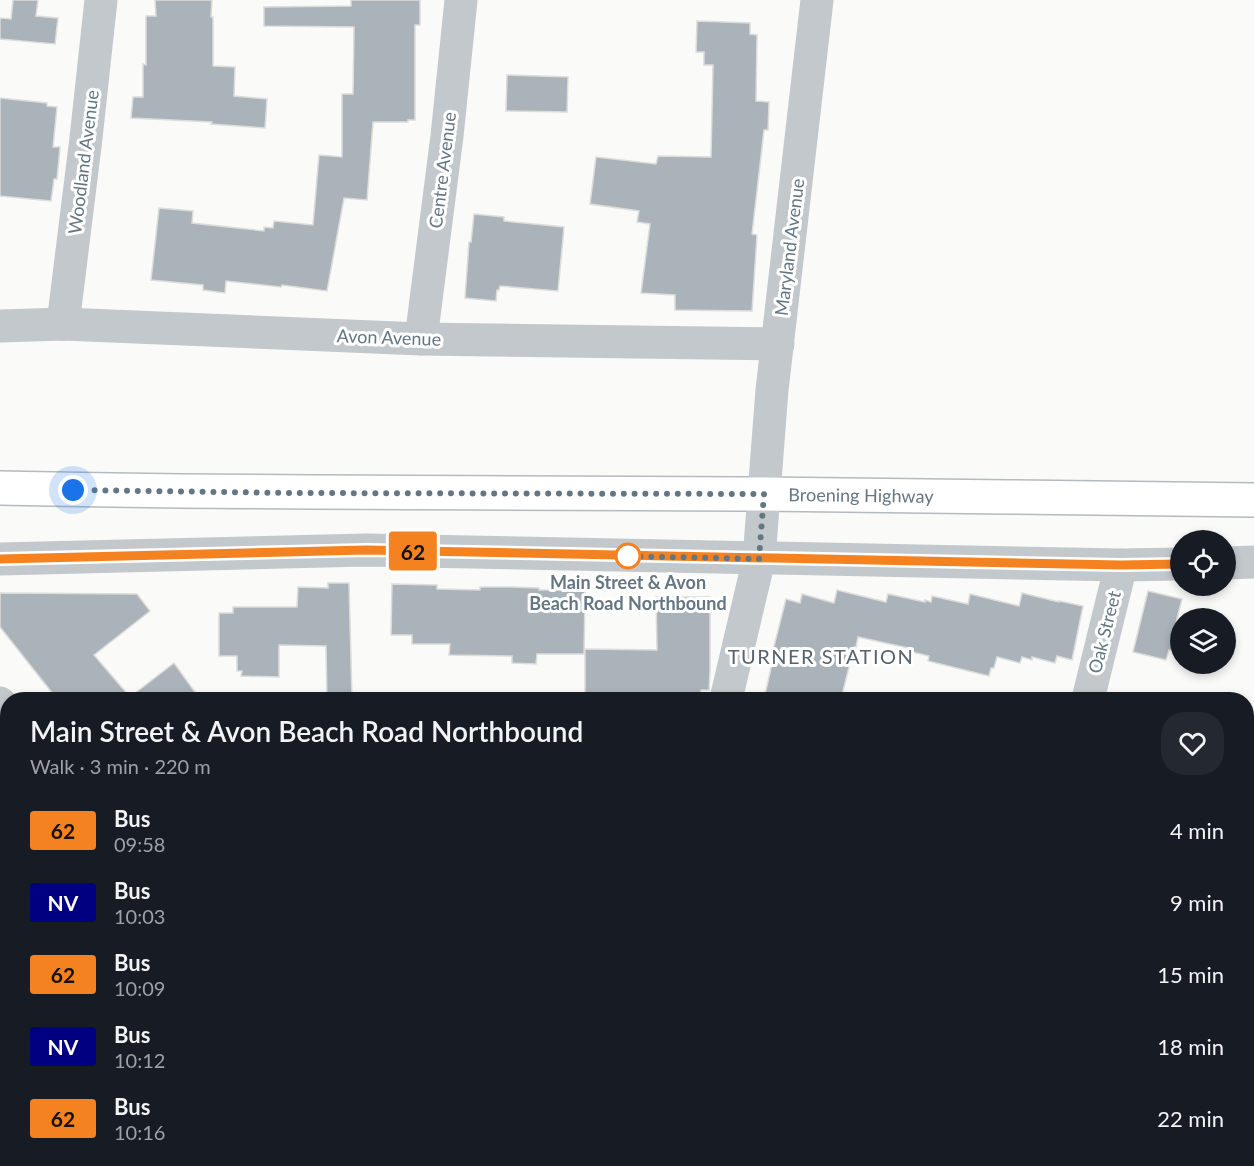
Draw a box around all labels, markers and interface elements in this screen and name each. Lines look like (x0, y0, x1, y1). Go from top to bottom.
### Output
street label: Woodland Avenue (63, 89, 103, 235)
street label: Centre Avenue (424, 111, 460, 229)
street label: Maryland Avenue (770, 177, 808, 317)
street label: Avon Avenue (336, 324, 442, 350)
your location (58, 475, 88, 505)
street label: Broening Highway (788, 483, 934, 507)
map controls (1170, 530, 1236, 674)
button: locate (1170, 530, 1236, 596)
line badge: 62 (386, 532, 440, 570)
text: 62 (401, 539, 425, 564)
marker: Main Street & Avon Beach Road Northbound (615, 543, 641, 569)
place label: Main Street & Avon Beach Road Northbound (529, 571, 727, 614)
street label: Oak Street (1083, 588, 1125, 676)
button: layers (1170, 608, 1236, 674)
district label: TURNER STATION (728, 644, 914, 668)
button: heart (1161, 712, 1224, 775)
text: Main Street & Avon Beach Road Northbound (30, 714, 583, 748)
text: Walk · 3 min · 220 m (30, 754, 211, 778)
text: Bus (114, 805, 150, 832)
text: 4 min (1170, 817, 1224, 844)
text: 62 (51, 818, 75, 843)
text: 09:58 (114, 832, 165, 856)
text: Bus (114, 877, 150, 904)
text: 9 min (1170, 889, 1224, 916)
text: NV (48, 890, 78, 915)
text: 10:03 (114, 904, 165, 928)
text: Bus (114, 949, 150, 976)
text: 15 min (1157, 961, 1224, 988)
text: 62 (51, 962, 75, 987)
text: 10:09 (114, 976, 165, 1000)
text: Bus (114, 1021, 150, 1048)
text: 18 min (1157, 1033, 1224, 1060)
text: NV (48, 1034, 78, 1059)
text: 10:12 (114, 1048, 165, 1072)
text: Bus (114, 1093, 150, 1120)
text: 22 min (1157, 1105, 1224, 1132)
text: 62 (51, 1106, 75, 1131)
text: 10:16 (114, 1120, 165, 1144)

